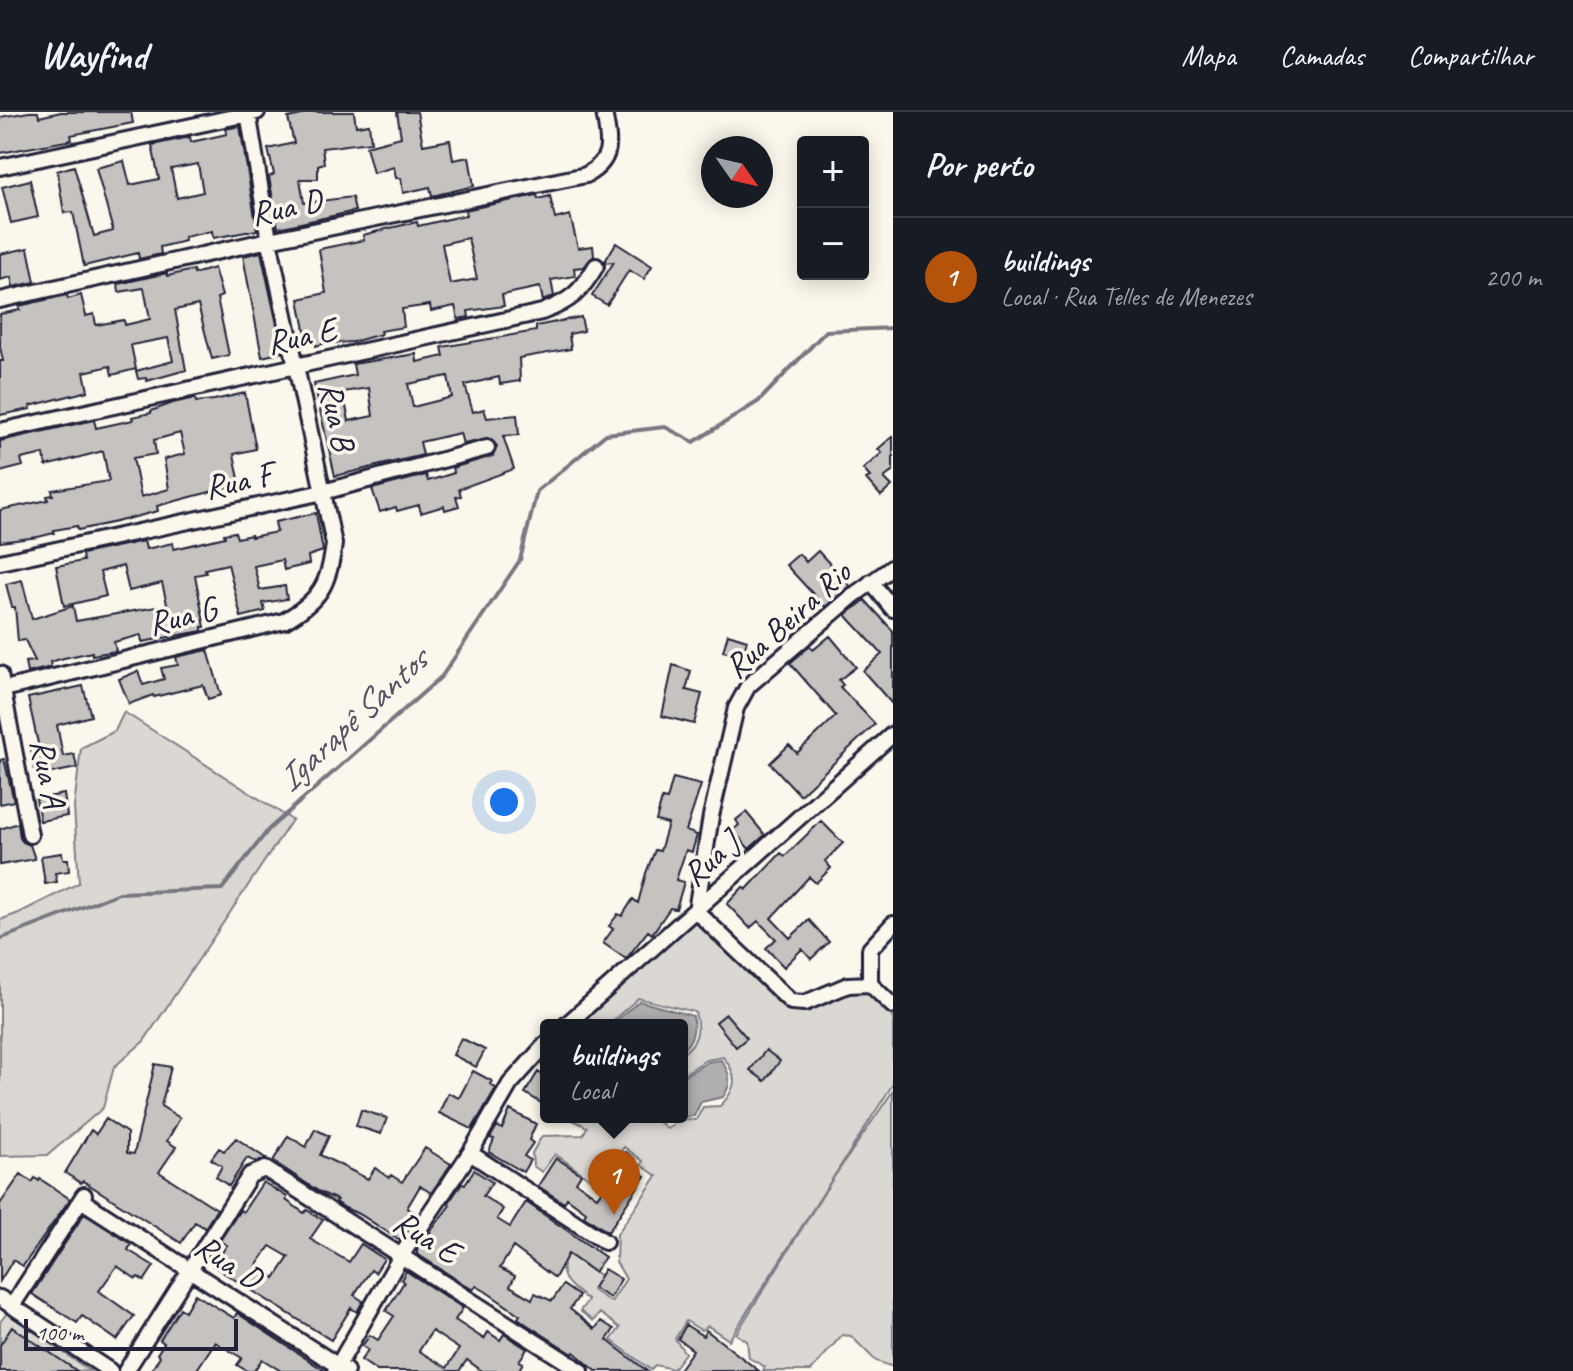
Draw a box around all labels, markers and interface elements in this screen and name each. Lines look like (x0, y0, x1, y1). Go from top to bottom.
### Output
text: Wayfind (40, 32, 147, 79)
text: Mapa (1181, 38, 1236, 73)
text: Camadas (1280, 38, 1364, 73)
text: Compartilhar (1408, 38, 1533, 73)
north arrow (701, 136, 773, 208)
map controls (797, 136, 869, 280)
button: + (797, 136, 869, 208)
text: Por perto (925, 143, 1033, 186)
street label: Rua D (247, 178, 328, 235)
button: − (797, 208, 869, 280)
text: buildings (1001, 242, 1089, 280)
text: 1 (945, 261, 957, 294)
text: 200 m (1485, 261, 1541, 294)
text: Local · Rua Telles de Menezes (1001, 280, 1252, 313)
street label: Rua E (263, 306, 344, 364)
street label: Rua B (309, 378, 366, 457)
street label: Rua F (201, 451, 283, 509)
street label: Rua Beira Rio (715, 550, 861, 688)
street label: Rua G (144, 586, 224, 645)
water label: Igarapê Santos (267, 634, 441, 801)
street label: Rua A (21, 735, 77, 813)
your location (484, 782, 524, 822)
street label: Rua J (673, 819, 751, 895)
popup (540, 1019, 688, 1123)
text: buildings (570, 1036, 658, 1074)
text: Local (570, 1074, 614, 1107)
pin: 1 (588, 1149, 640, 1215)
street label: Rua E (386, 1200, 471, 1275)
street label: Rua D (187, 1224, 272, 1300)
scale bar (24, 1315, 238, 1351)
text: 100 m (36, 1319, 83, 1347)

